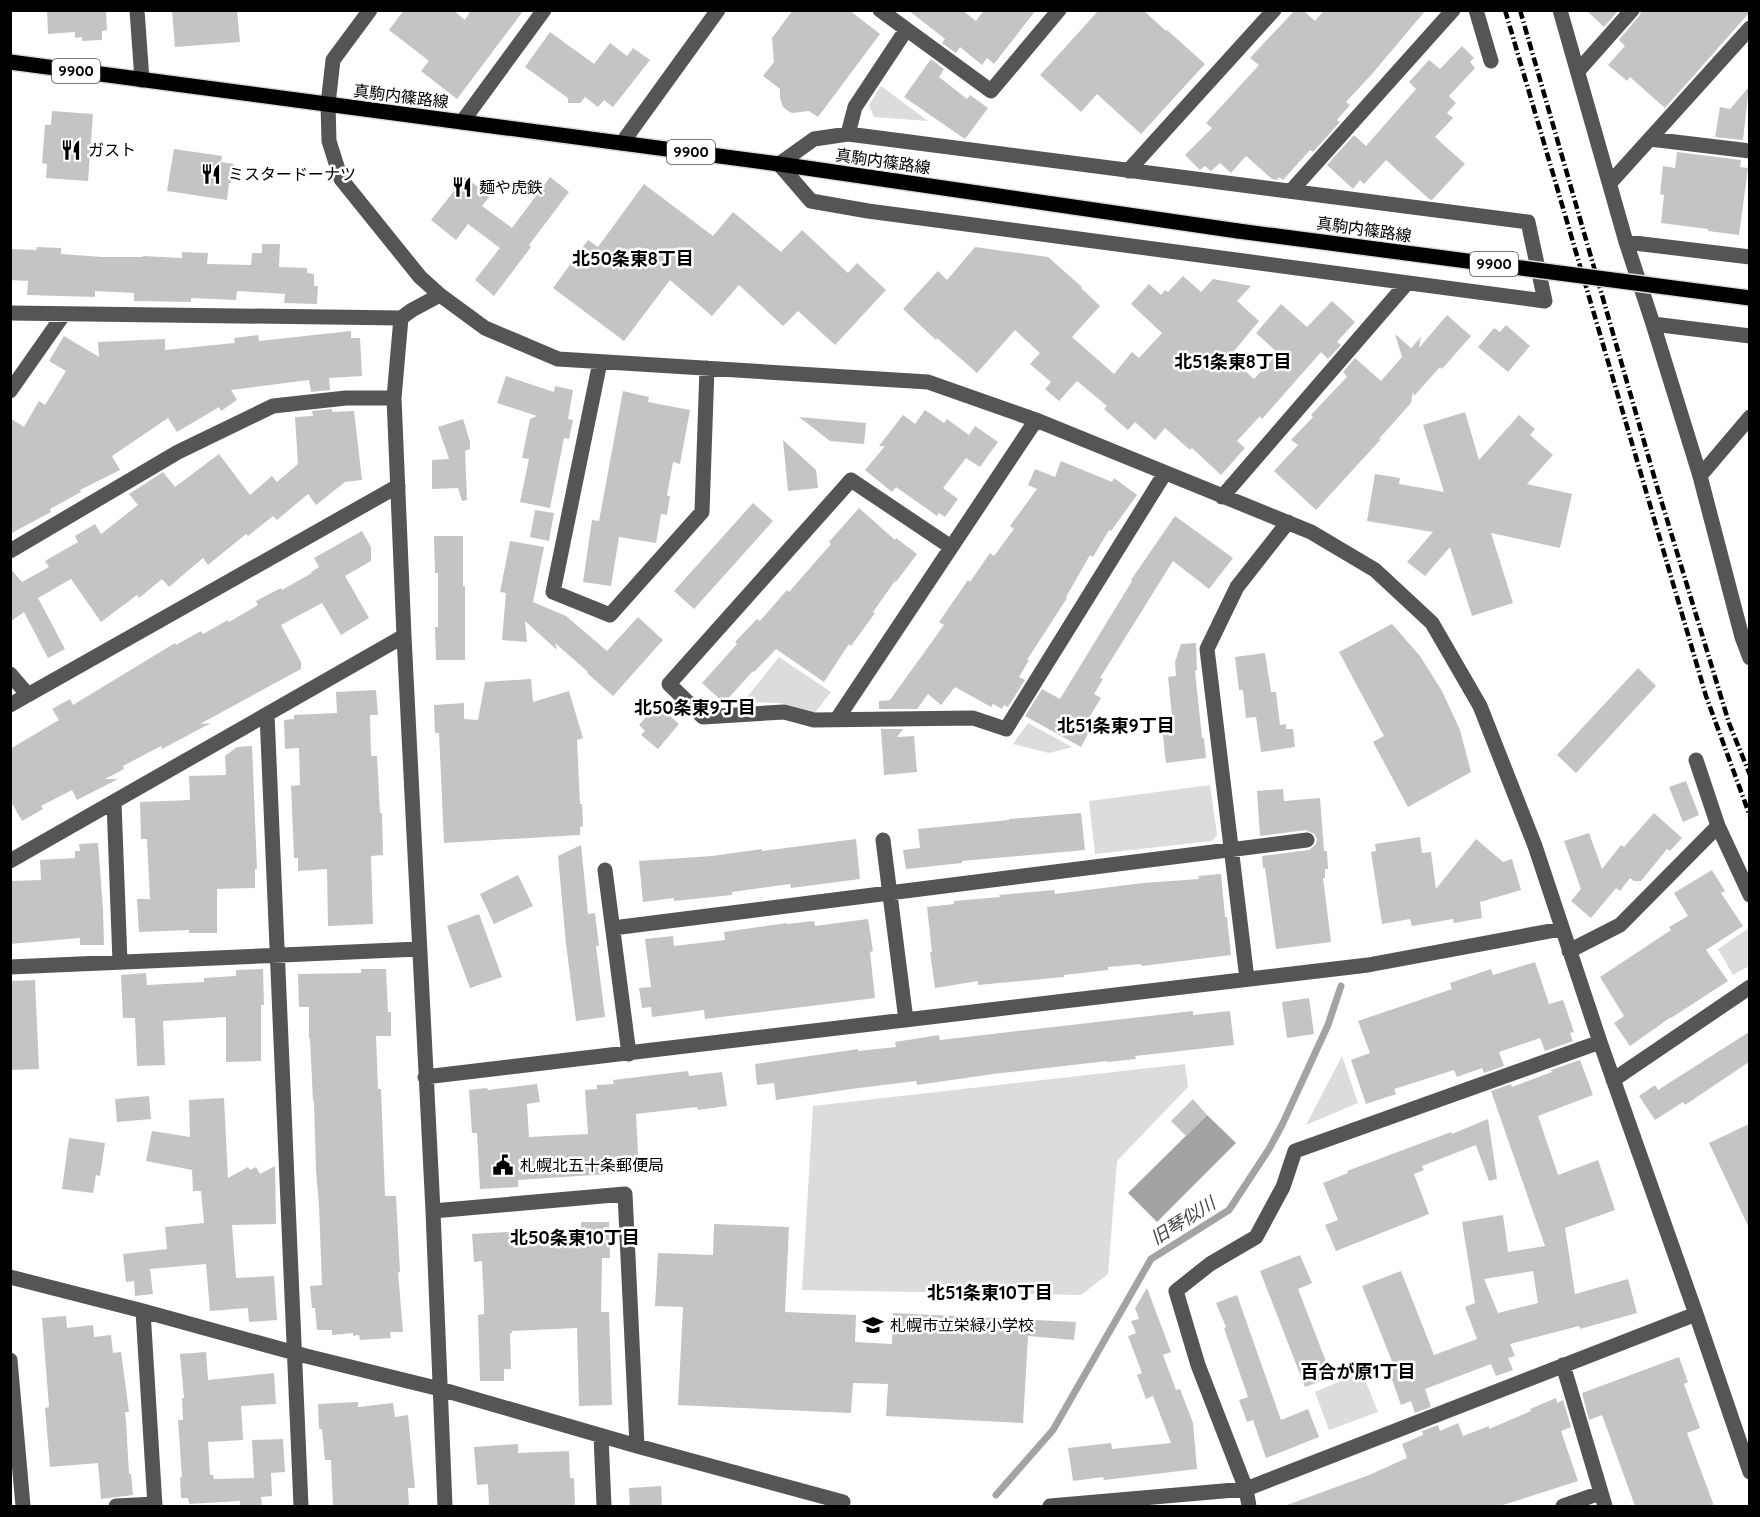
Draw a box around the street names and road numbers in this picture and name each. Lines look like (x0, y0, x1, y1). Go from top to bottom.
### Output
road number: 9900 (52, 59, 100, 83)
street label: 真駒内篠路線 (352, 80, 450, 112)
road number: 9900 (667, 140, 715, 164)
street label: 真駒内篠路線 (834, 144, 932, 178)
street label: 真駒内篠路線 (1315, 212, 1413, 246)
road number: 9900 (1470, 252, 1518, 276)

